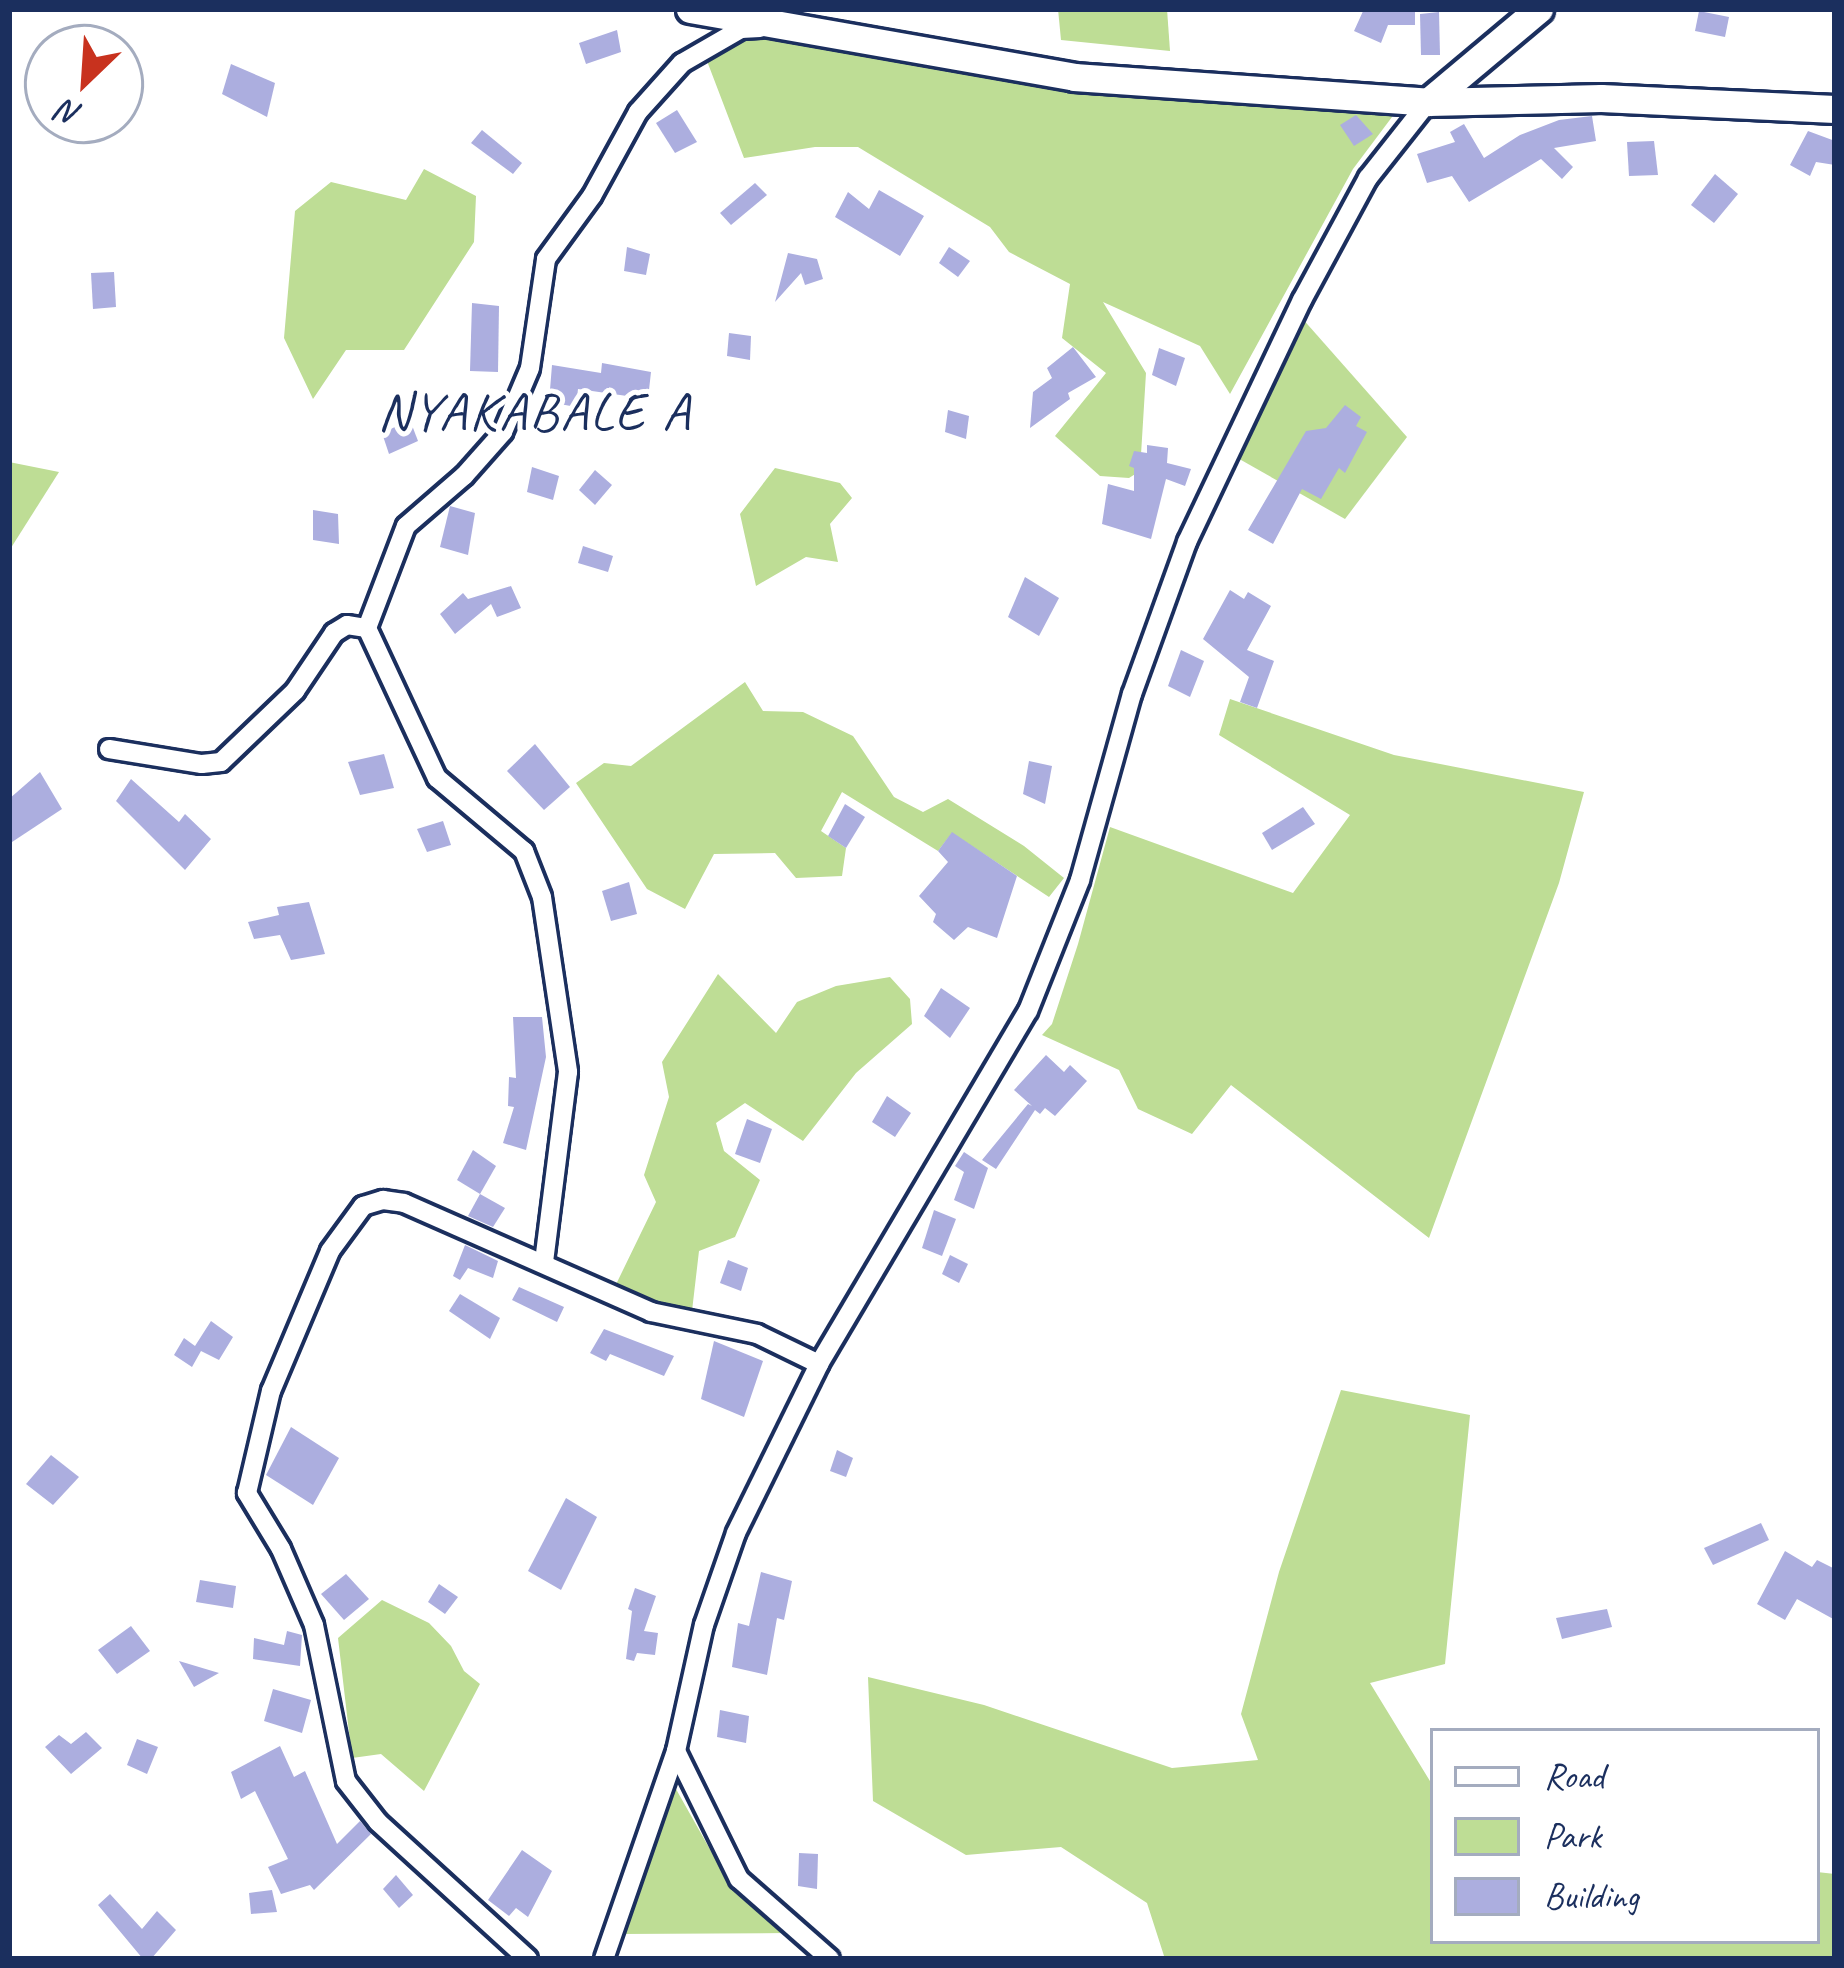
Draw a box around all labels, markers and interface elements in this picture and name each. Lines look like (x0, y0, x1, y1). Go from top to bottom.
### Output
north arrow (24, 24, 144, 144)
text: N (52, 91, 88, 137)
district label: NYAKABALE A (378, 379, 692, 443)
legend (1430, 1728, 1820, 1944)
text: Road (1544, 1753, 1604, 1799)
text: Park (1544, 1813, 1601, 1859)
text: Building (1544, 1873, 1639, 1919)

